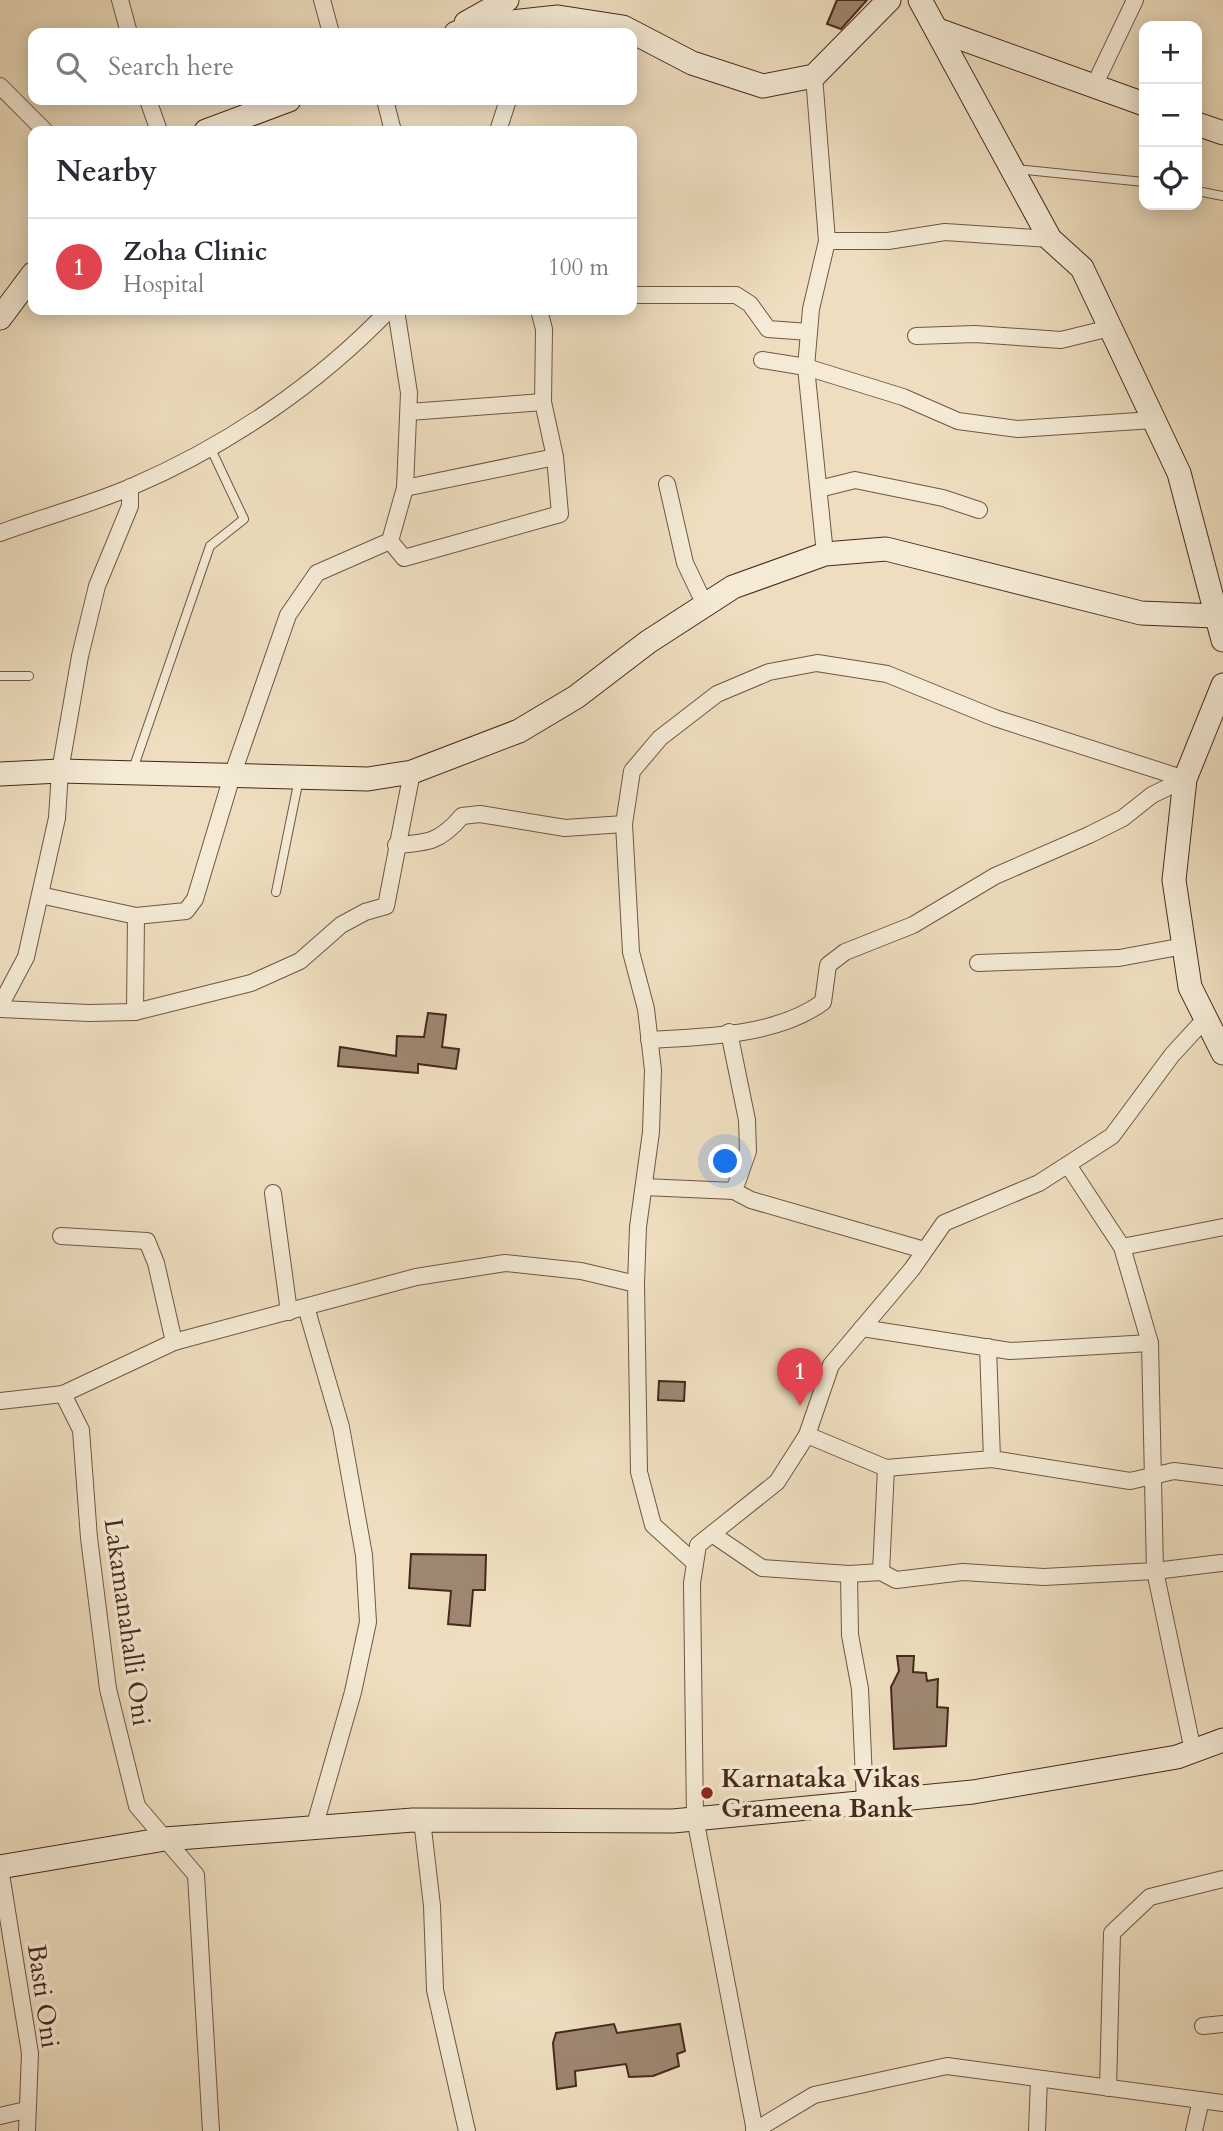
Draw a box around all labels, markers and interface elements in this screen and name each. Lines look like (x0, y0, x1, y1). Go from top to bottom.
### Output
map controls (1139, 21, 1202, 210)
button: + (1139, 21, 1202, 84)
search box (28, 28, 637, 105)
icon: search (52, 48, 90, 86)
text: Search here (108, 49, 234, 84)
button: − (1139, 84, 1202, 147)
button: locate (1139, 147, 1202, 210)
text: Nearby (56, 151, 157, 192)
text: Zoha Clinic (123, 234, 267, 269)
text: 1 (73, 252, 85, 283)
text: 100 m (548, 252, 609, 283)
text: Hospital (123, 269, 204, 300)
your location (708, 1144, 742, 1178)
pin: 1 (777, 1348, 823, 1406)
street label: Lakamanahalli Oni (96, 1516, 159, 1728)
place label: Karnataka Vikas Grameena Bank (721, 1761, 920, 1826)
marker: Karnataka Vikas Grameena Bank (699, 1785, 715, 1801)
street label: Basti Oni (19, 1942, 68, 2050)

